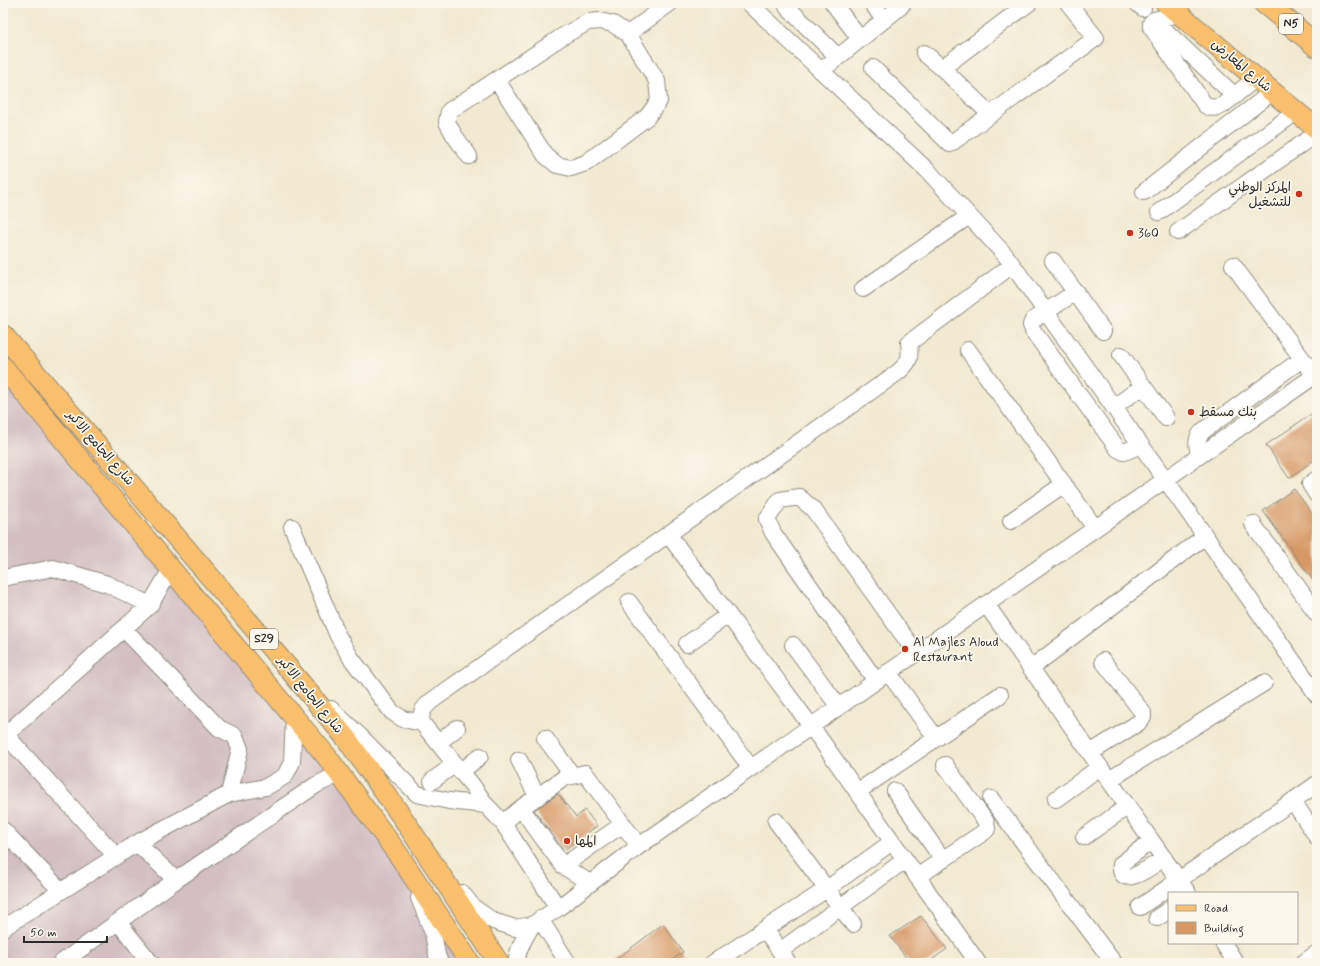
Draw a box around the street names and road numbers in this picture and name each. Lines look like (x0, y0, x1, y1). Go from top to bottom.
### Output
road number: N5 (1279, 14, 1303, 34)
street label: شارع المعارض (1207, 36, 1275, 96)
street label: شارع الجامع الاكبر (61, 406, 138, 490)
road number: S29 (250, 629, 278, 649)
street label: شارع الجامع الاكبر (272, 652, 346, 738)

